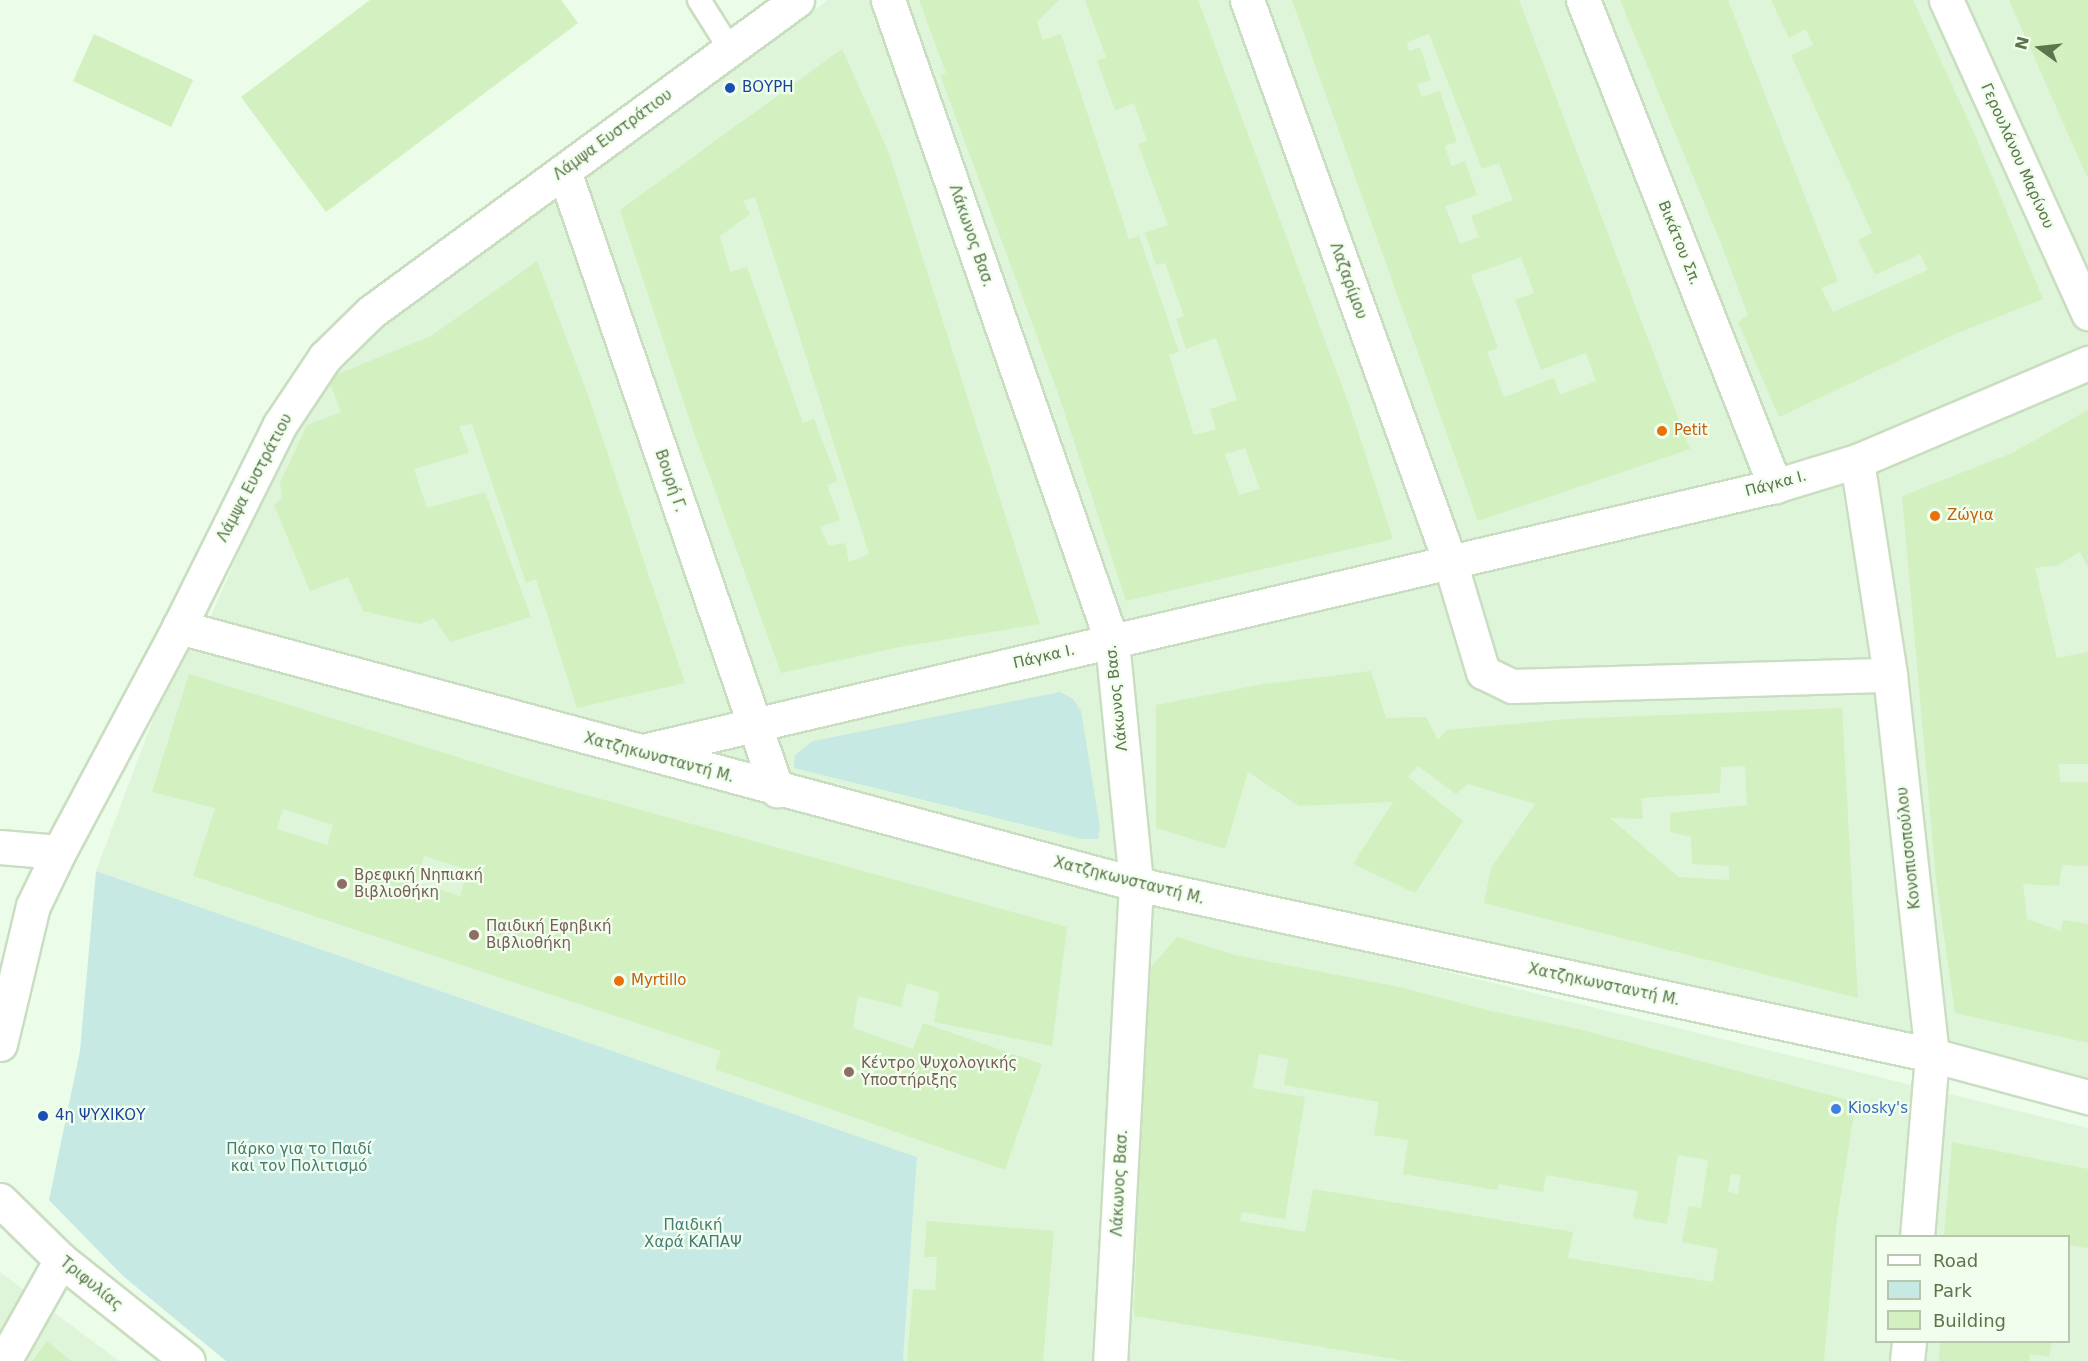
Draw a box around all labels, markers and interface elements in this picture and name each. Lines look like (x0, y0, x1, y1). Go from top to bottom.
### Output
north arrow (2010, 18, 2070, 78)
text: N (2011, 34, 2033, 52)
place label: ΒΟΥΡΗ (742, 79, 794, 97)
marker: ΒΟΥΡΗ (723, 81, 737, 95)
street label: Γερουλάνου Μαρίνου (1977, 81, 2057, 231)
street label: Λάμψα Ευστράτιου (550, 86, 676, 184)
street label: Λάκωνος Βασ. (945, 182, 997, 290)
street label: Βικάτου Σπ. (1654, 198, 1704, 288)
street label: Λαζαρίμου (1326, 240, 1370, 322)
street label: Λάμψα Ευστράτιου (214, 411, 296, 545)
place label: Petit (1674, 422, 1708, 440)
marker: Petit (1655, 424, 1669, 438)
street label: Βουρή Γ. (651, 447, 689, 515)
street label: Πάγκα Ι. (1743, 467, 1809, 501)
place label: Ζώγια (1947, 507, 1994, 525)
marker: Ζώγια (1928, 509, 1942, 523)
street label: Πάγκα Ι. (1011, 641, 1077, 673)
street label: Λάκωνος Βασ. (1102, 644, 1132, 752)
street label: Χατζηκωνσταντή Μ. (582, 729, 736, 787)
street label: Κονοπισοπούλου (1894, 786, 1924, 910)
street label: Χατζηκωνσταντή Μ. (1052, 854, 1206, 908)
place label: Βρεφική Νηπιακή Βιβλιοθήκη (354, 866, 483, 901)
marker: Βρεφική Νηπιακή Βιβλιοθήκη (335, 877, 349, 891)
place label: Παιδική Εφηβική Βιβλιοθήκη (486, 917, 611, 952)
marker: Παιδική Εφηβική Βιβλιοθήκη (467, 928, 481, 942)
street label: Χατζηκωνσταντή Μ. (1527, 960, 1681, 1010)
place label: Myrtillo (631, 972, 687, 990)
marker: Myrtillo (612, 974, 626, 988)
place label: Κέντρο Ψυχολογικής Υποστήριξης (861, 1054, 1017, 1089)
marker: Κέντρο Ψυχολογικής Υποστήριξης (842, 1065, 856, 1079)
place label: Kiosky's (1848, 1100, 1908, 1118)
marker: Kiosky's (1829, 1102, 1843, 1116)
place label: 4η ΨΥΧΙΚΟΥ (55, 1107, 145, 1125)
marker: 4η ΨΥΧΙΚΟΥ (36, 1109, 50, 1123)
street label: Λάκωνος Βασ. (1108, 1129, 1132, 1237)
park label: Πάρκο για το Παιδί και τον Πολιτισμό (226, 1140, 372, 1175)
park label: Παιδική Χαρά ΚΑΠΑΨ (644, 1216, 742, 1251)
legend (1875, 1235, 2070, 1343)
text: Road (1933, 1250, 1978, 1271)
street label: Τριφυλίας (56, 1253, 126, 1315)
text: Park (1933, 1280, 1972, 1301)
text: Building (1933, 1310, 2006, 1331)

